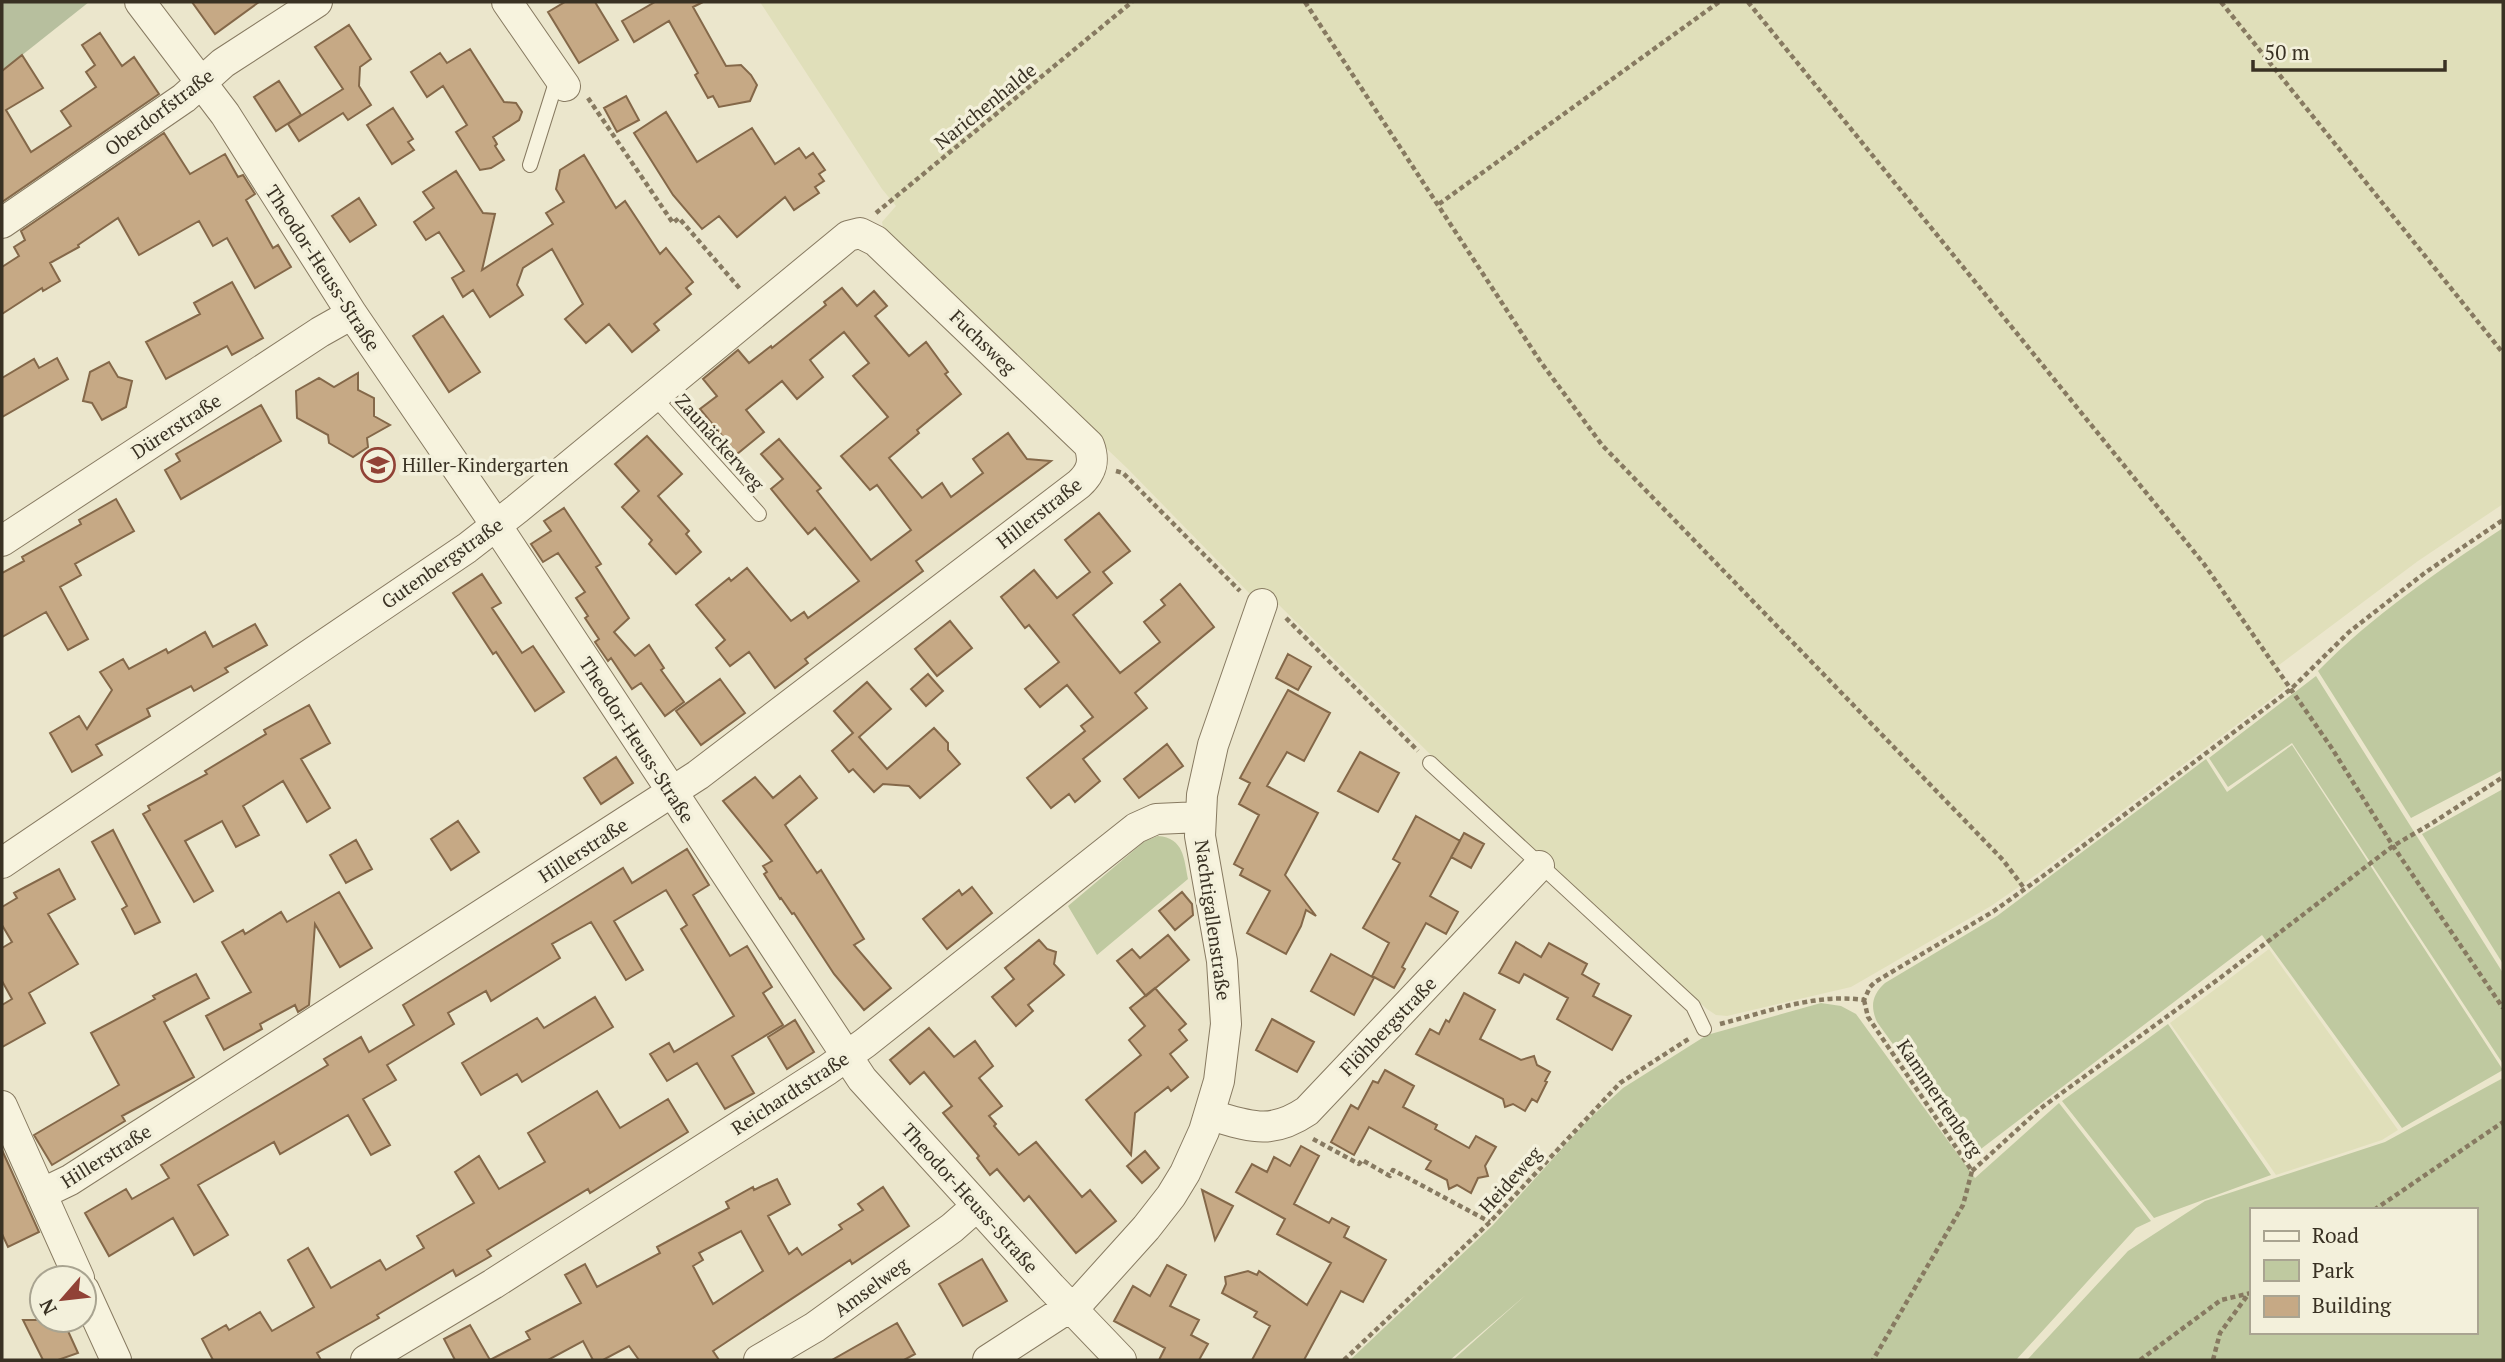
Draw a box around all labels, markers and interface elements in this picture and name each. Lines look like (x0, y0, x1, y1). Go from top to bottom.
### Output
scale bar (2253, 28, 2446, 72)
text: 50 m (2264, 38, 2310, 66)
street label: Narichenhalde (929, 57, 1041, 154)
street label: Oberdorfstraße (99, 63, 218, 161)
street label: Theodor-Heuss-Straße (260, 180, 387, 356)
street label: Fuchsweg (945, 304, 1022, 380)
street label: Dürerstraße (126, 387, 225, 464)
street label: Zaunäckerweg (670, 388, 771, 496)
school or university icon: Hiller-Kindergarten (359, 446, 397, 484)
place label: Hiller-Kindergarten (402, 452, 569, 477)
street label: Hillerstraße (991, 471, 1086, 554)
street label: Gutenbergstraße (376, 511, 507, 614)
street label: Theodor-Heuss-Straße (574, 652, 701, 828)
street label: Hillerstraße (533, 811, 632, 888)
street label: Nachtigallenstraße (1190, 838, 1237, 1002)
street label: Flöhbergstraße (1334, 971, 1441, 1081)
street label: Kammertenberg (1892, 1034, 1990, 1162)
street label: Reichardtstraße (726, 1045, 853, 1140)
street label: Theodor-Heuss-Straße (896, 1117, 1044, 1278)
street label: Hillerstraße (56, 1118, 155, 1193)
street label: Heideweg (1473, 1140, 1547, 1219)
legend (2250, 1208, 2477, 1334)
text: Road (2312, 1221, 2359, 1249)
street label: Amselweg (829, 1251, 914, 1322)
text: Park (2312, 1256, 2354, 1284)
north arrow (28, 1264, 98, 1334)
text: Building (2312, 1291, 2392, 1319)
text: N (33, 1294, 62, 1319)

